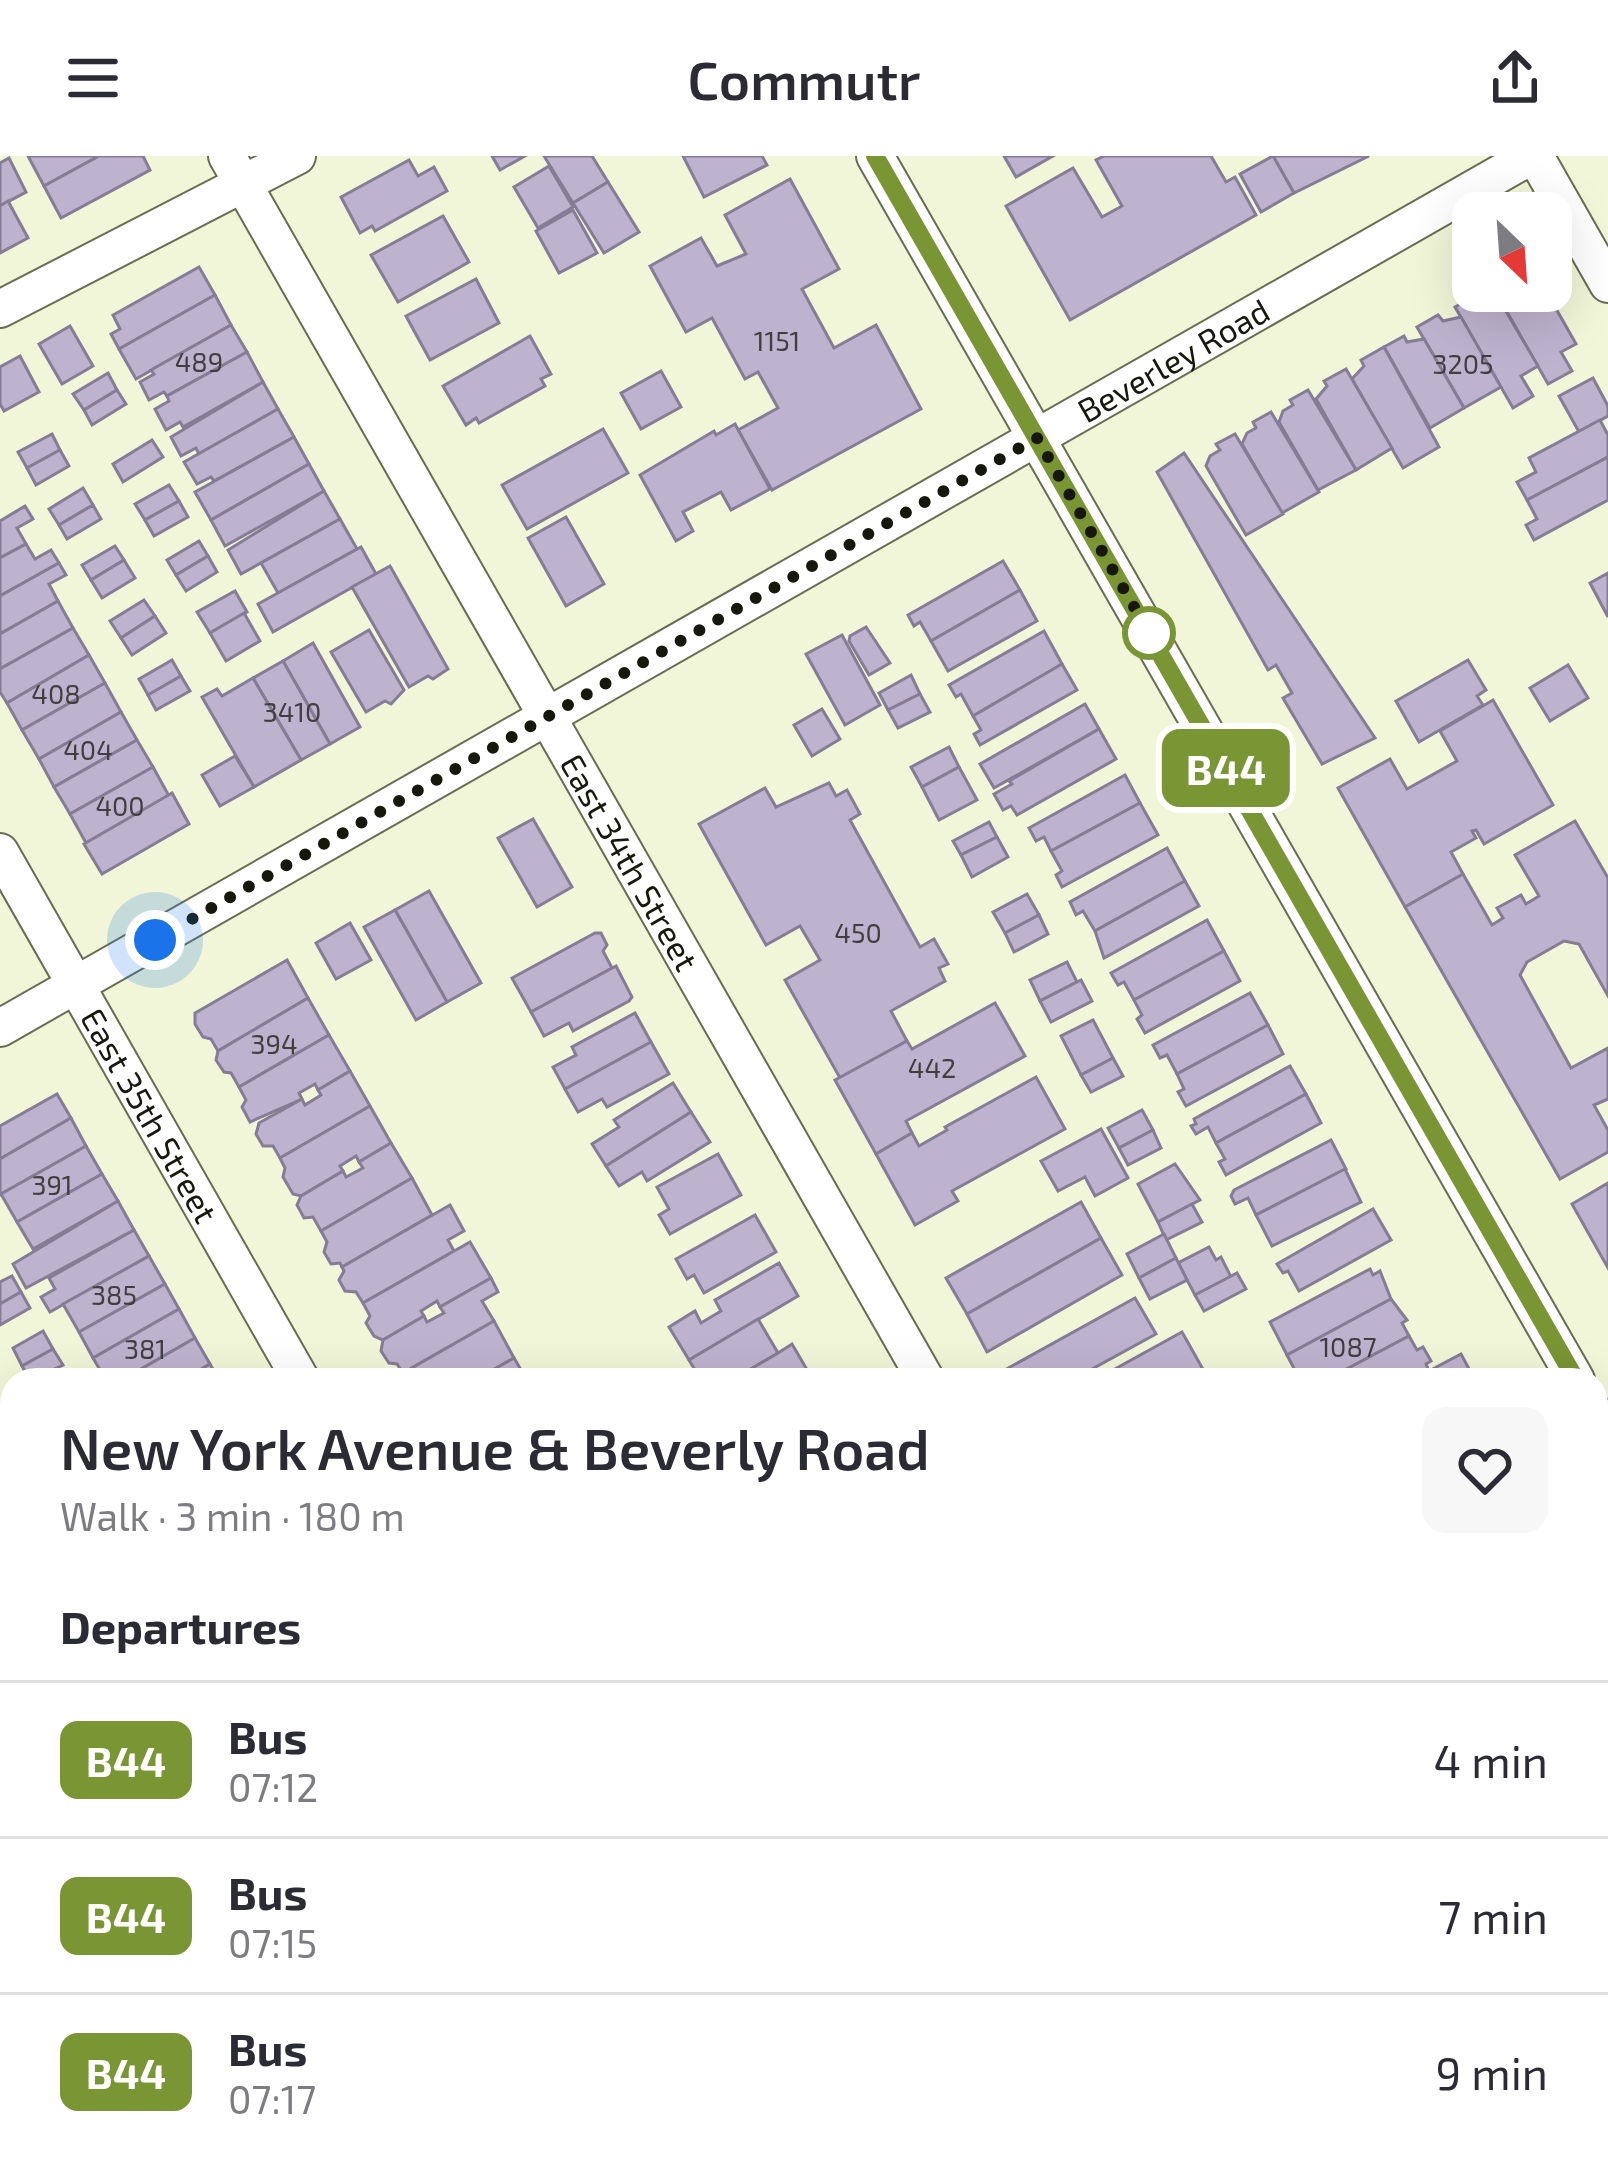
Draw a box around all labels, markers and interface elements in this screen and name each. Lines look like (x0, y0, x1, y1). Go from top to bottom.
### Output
icon: menu (60, 45, 126, 111)
icon: share (1482, 45, 1548, 111)
text: Commutr (688, 46, 920, 111)
north arrow (1452, 192, 1572, 312)
map controls (1452, 192, 1572, 312)
street label: Beverley Road (1070, 290, 1276, 430)
house number: 1151 (754, 324, 800, 356)
house number: 489 (175, 345, 223, 377)
house number: 3205 (1433, 347, 1493, 379)
unlabelled marker (1124, 608, 1174, 658)
house number: 408 (31, 677, 81, 709)
house number: 3410 (263, 695, 321, 727)
line badge: B44 (1157, 729, 1295, 807)
house number: 404 (63, 733, 113, 765)
text: B44 (1186, 743, 1266, 793)
street label: East 34th Street (553, 747, 708, 977)
house number: 400 (95, 789, 145, 821)
your location (125, 910, 185, 970)
house number: 450 (834, 916, 882, 948)
street label: East 35th Street (73, 1001, 227, 1230)
house number: 394 (250, 1027, 298, 1059)
house number: 442 (908, 1051, 956, 1083)
house number: 391 (31, 1168, 73, 1200)
house number: 385 (91, 1278, 137, 1310)
house number: 1087 (1319, 1330, 1377, 1362)
house number: 381 (124, 1332, 166, 1364)
button: heart (1422, 1407, 1548, 1533)
text: New York Avenue & Beverly Road (60, 1413, 930, 1481)
text: Walk · 3 min · 180 m (60, 1492, 405, 1539)
text: Departures (60, 1599, 301, 1653)
text: Bus (228, 1709, 307, 1763)
text: 4 min (1434, 1733, 1548, 1787)
text: B44 (86, 1735, 166, 1785)
text: 07:12 (228, 1763, 318, 1810)
text: Bus (228, 1865, 307, 1919)
text: 7 min (1438, 1889, 1548, 1943)
text: B44 (86, 1891, 166, 1941)
text: 07:15 (228, 1919, 317, 1966)
text: Bus (228, 2021, 307, 2075)
text: 9 min (1435, 2045, 1548, 2099)
text: B44 (86, 2047, 166, 2097)
text: 07:17 (228, 2075, 316, 2122)

